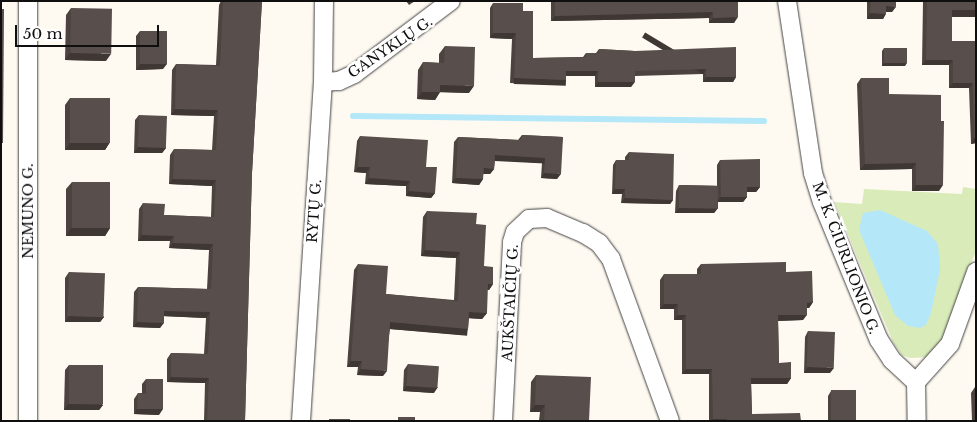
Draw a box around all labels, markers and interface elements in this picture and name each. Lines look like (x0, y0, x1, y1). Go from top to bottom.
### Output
street label: GANYKLŲ G. (345, 13, 435, 81)
scale bar (18, 15, 161, 47)
text: 50 m (23, 24, 63, 43)
street label: NEMUNO G. (20, 163, 36, 259)
street label: RYTŲ G. (303, 179, 325, 243)
street label: M. K. ČIURLIONIO G. (809, 179, 883, 337)
street label: AUKŠTAIČIŲ G. (499, 244, 521, 362)

